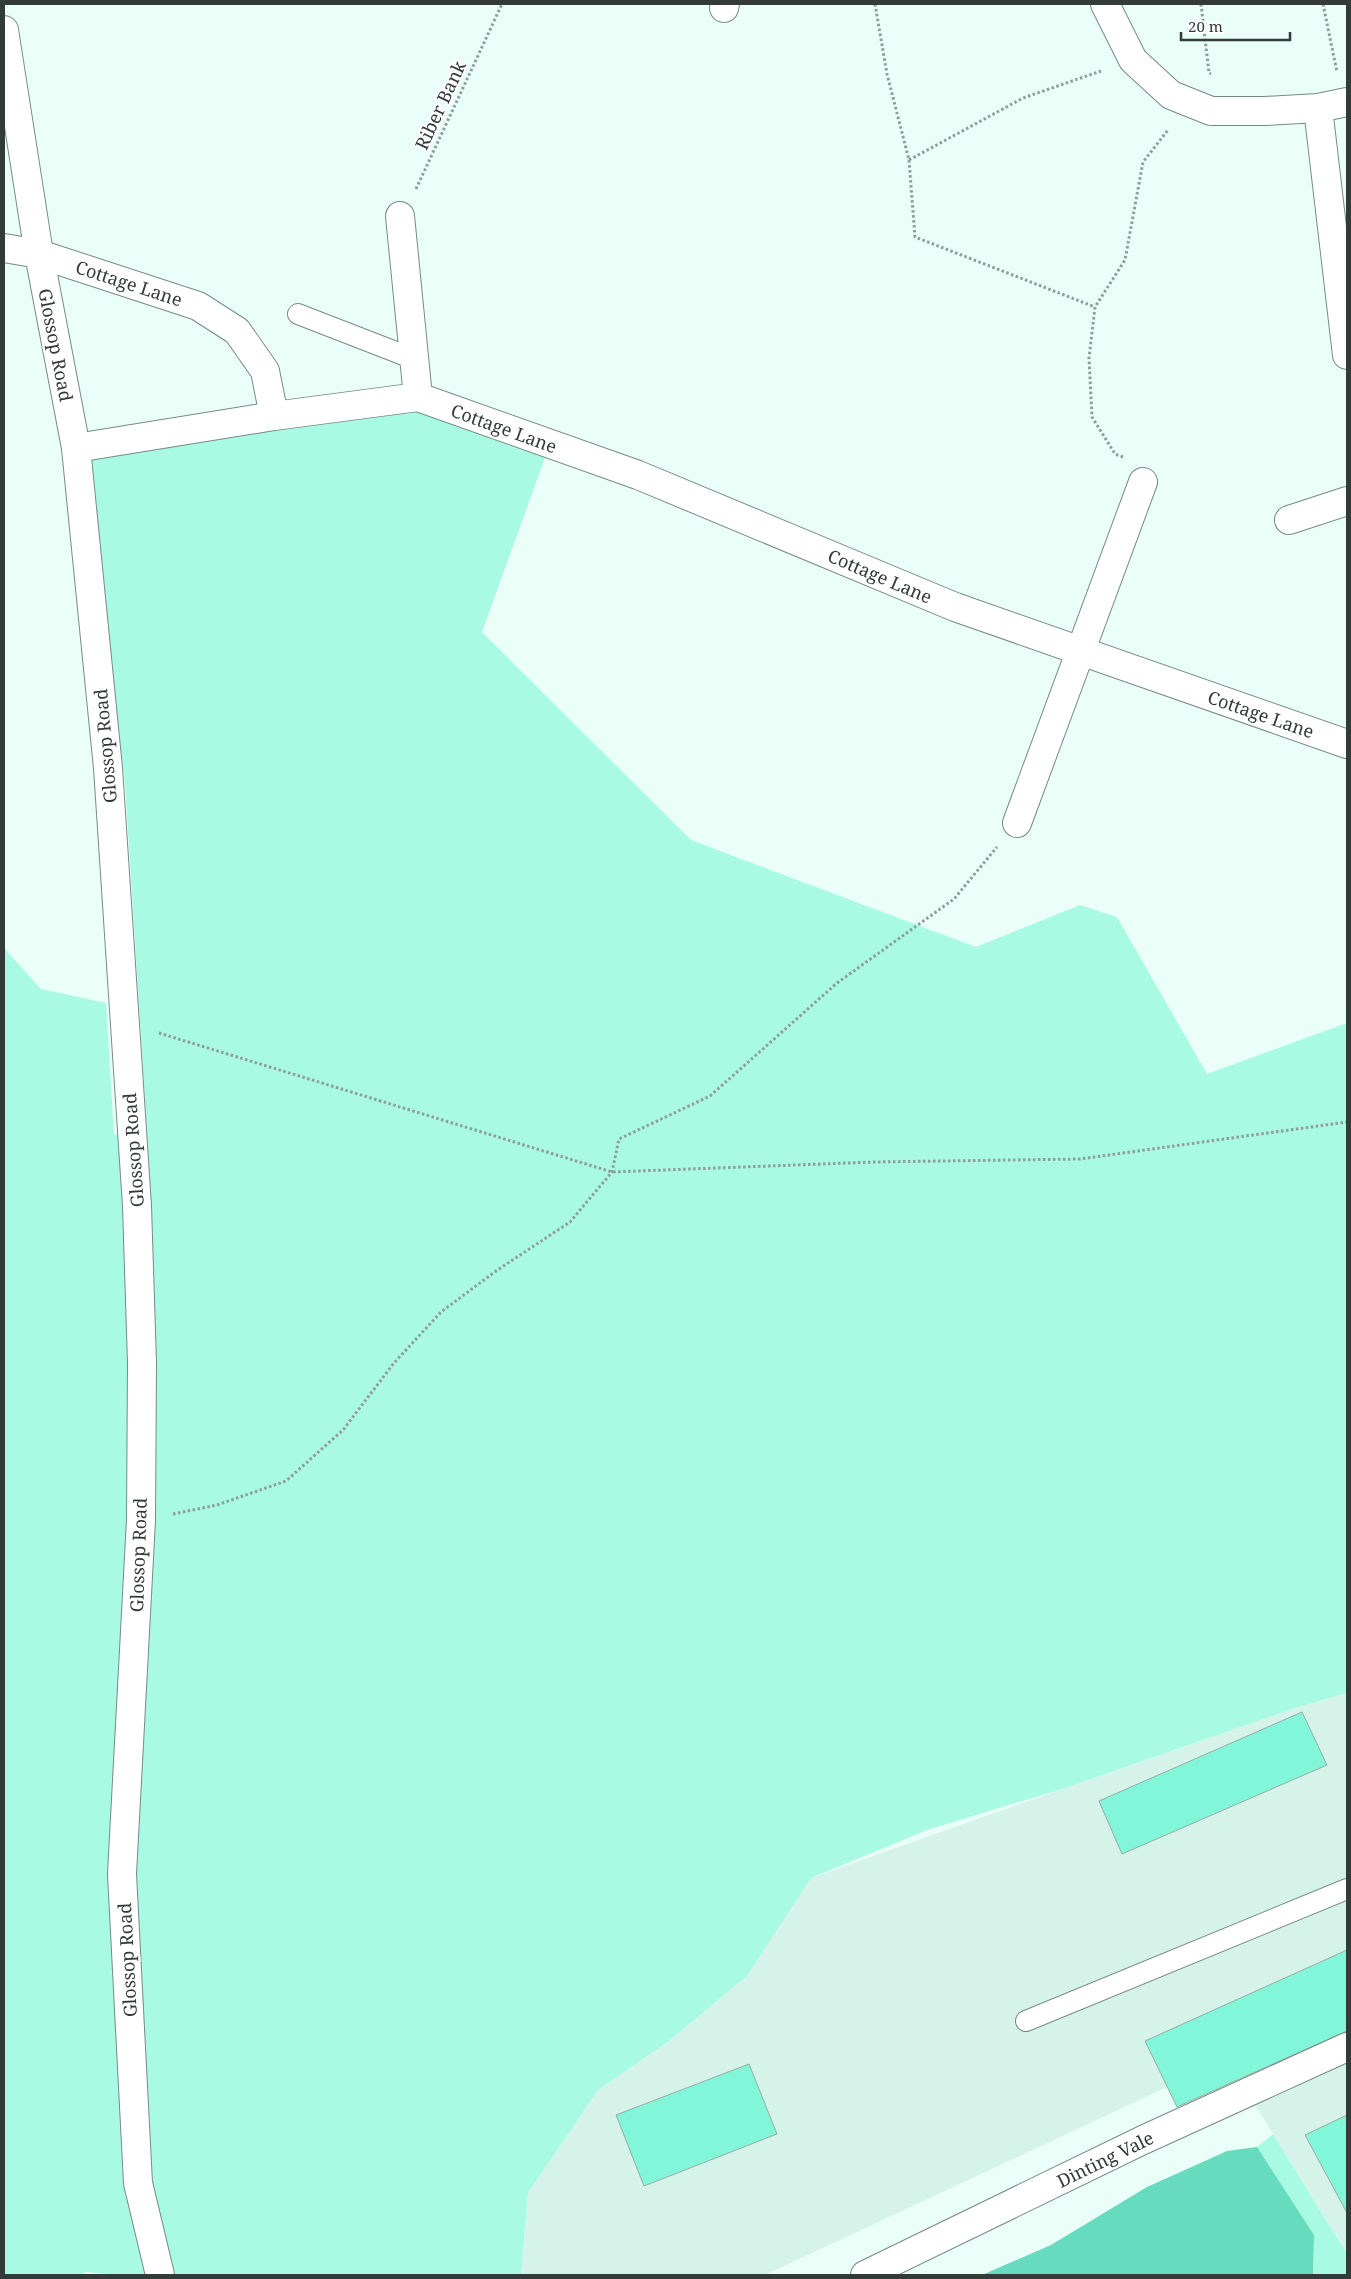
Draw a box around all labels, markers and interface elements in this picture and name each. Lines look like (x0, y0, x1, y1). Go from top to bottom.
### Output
scale bar (1181, 10, 1290, 42)
text: 20 m (1188, 16, 1223, 36)
street label: Riber Bank (409, 56, 471, 153)
street label: Cottage Lane (73, 254, 185, 312)
street label: Glossop Road (33, 286, 79, 404)
street label: Cottage Lane (448, 398, 560, 458)
street label: Cottage Lane (824, 543, 936, 609)
street label: Cottage Lane (1205, 685, 1317, 743)
street label: Glossop Road (88, 688, 122, 804)
street label: Glossop Road (117, 1092, 149, 1208)
street label: Glossop Road (124, 1497, 152, 1613)
street label: Glossop Road (112, 1902, 142, 2018)
street label: Dinting Vale (1053, 2125, 1157, 2193)

